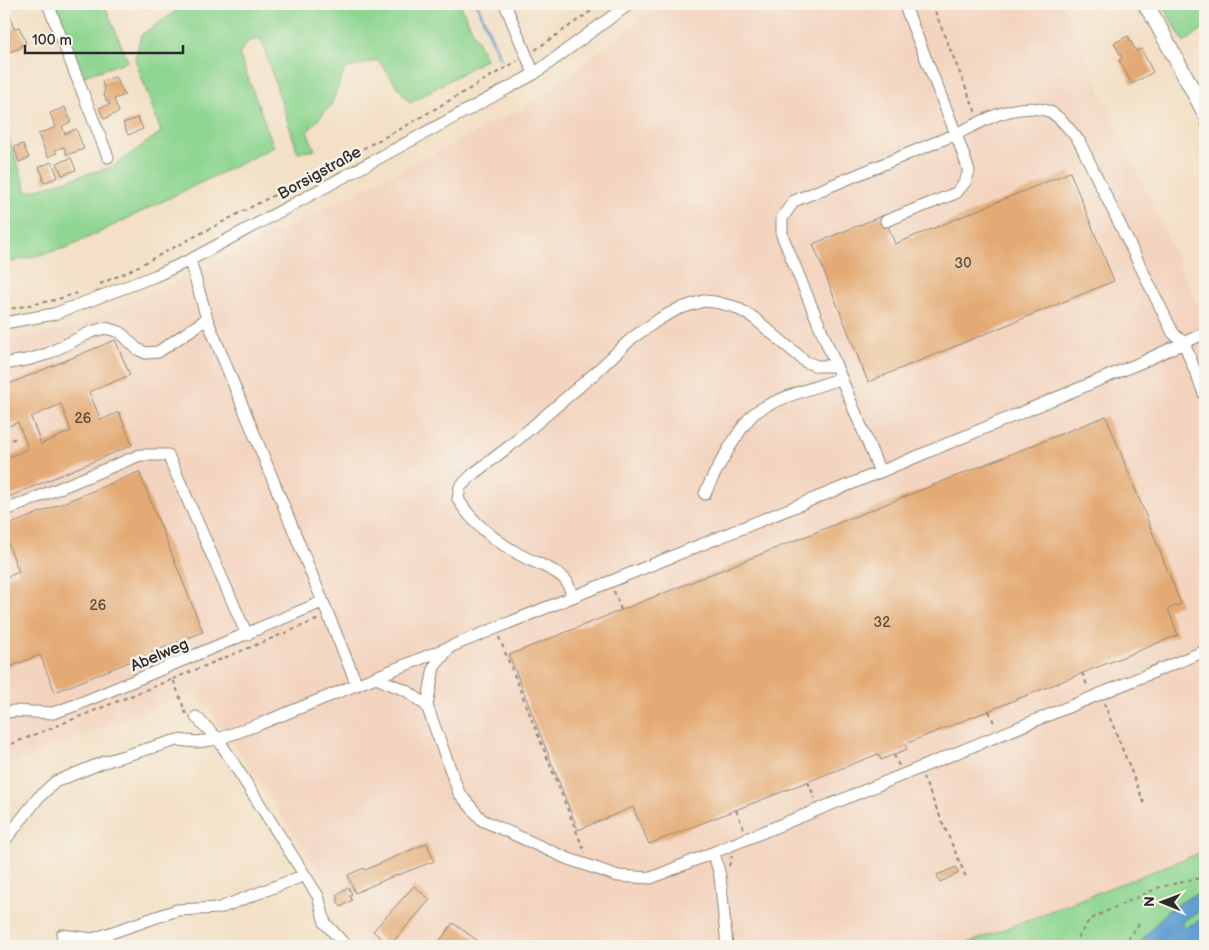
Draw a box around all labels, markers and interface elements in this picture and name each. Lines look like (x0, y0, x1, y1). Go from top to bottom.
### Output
scale bar (25, 22, 182, 54)
text: 100 m (32, 31, 72, 50)
street label: Borsigstraße (275, 142, 365, 204)
house number: 30 (955, 255, 971, 272)
house number: 26 (75, 410, 92, 427)
house number: 26 (90, 597, 107, 614)
house number: 32 (874, 614, 891, 631)
street label: Abelweg (128, 635, 191, 676)
north arrow (1136, 878, 1186, 928)
text: N (1141, 896, 1158, 907)

